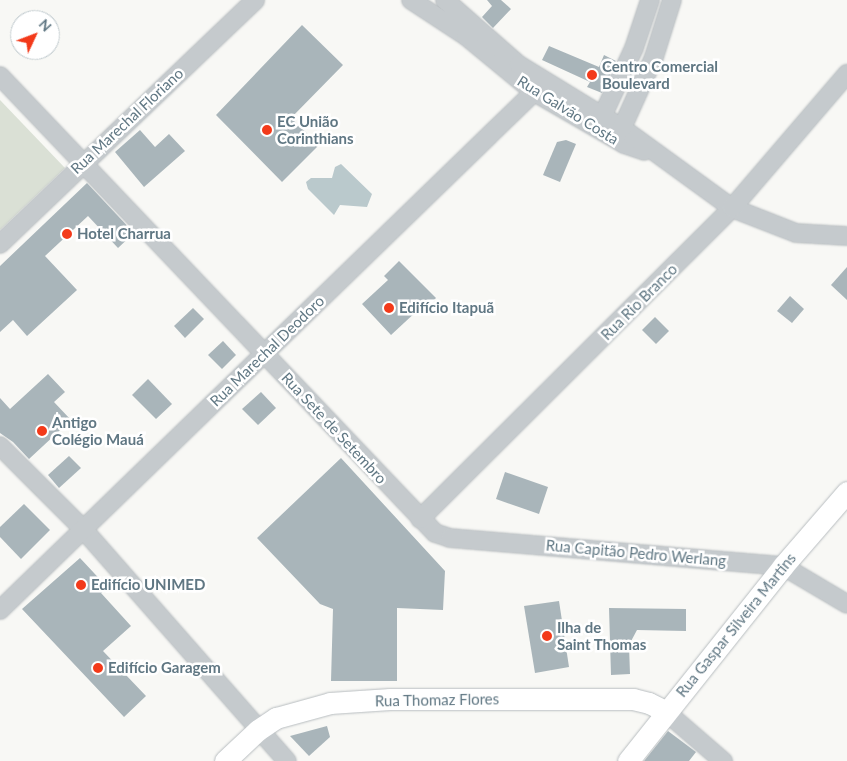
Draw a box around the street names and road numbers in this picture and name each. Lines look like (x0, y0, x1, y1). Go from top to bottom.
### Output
street label: Rua Marechal Floriano (67, 64, 187, 178)
street label: Rua Galvão Costa (514, 72, 622, 148)
street label: Rua Rio Branco (597, 260, 681, 344)
street label: Rua Marechal Deodoro (206, 292, 328, 410)
street label: Rua Sete de Setembro (278, 369, 390, 487)
street label: Rua Capitão Pedro Werlang (545, 536, 727, 570)
street label: Rua Gaspar Silveira Martins (672, 549, 800, 701)
street label: Rua Thomaz Flores (374, 690, 500, 710)

